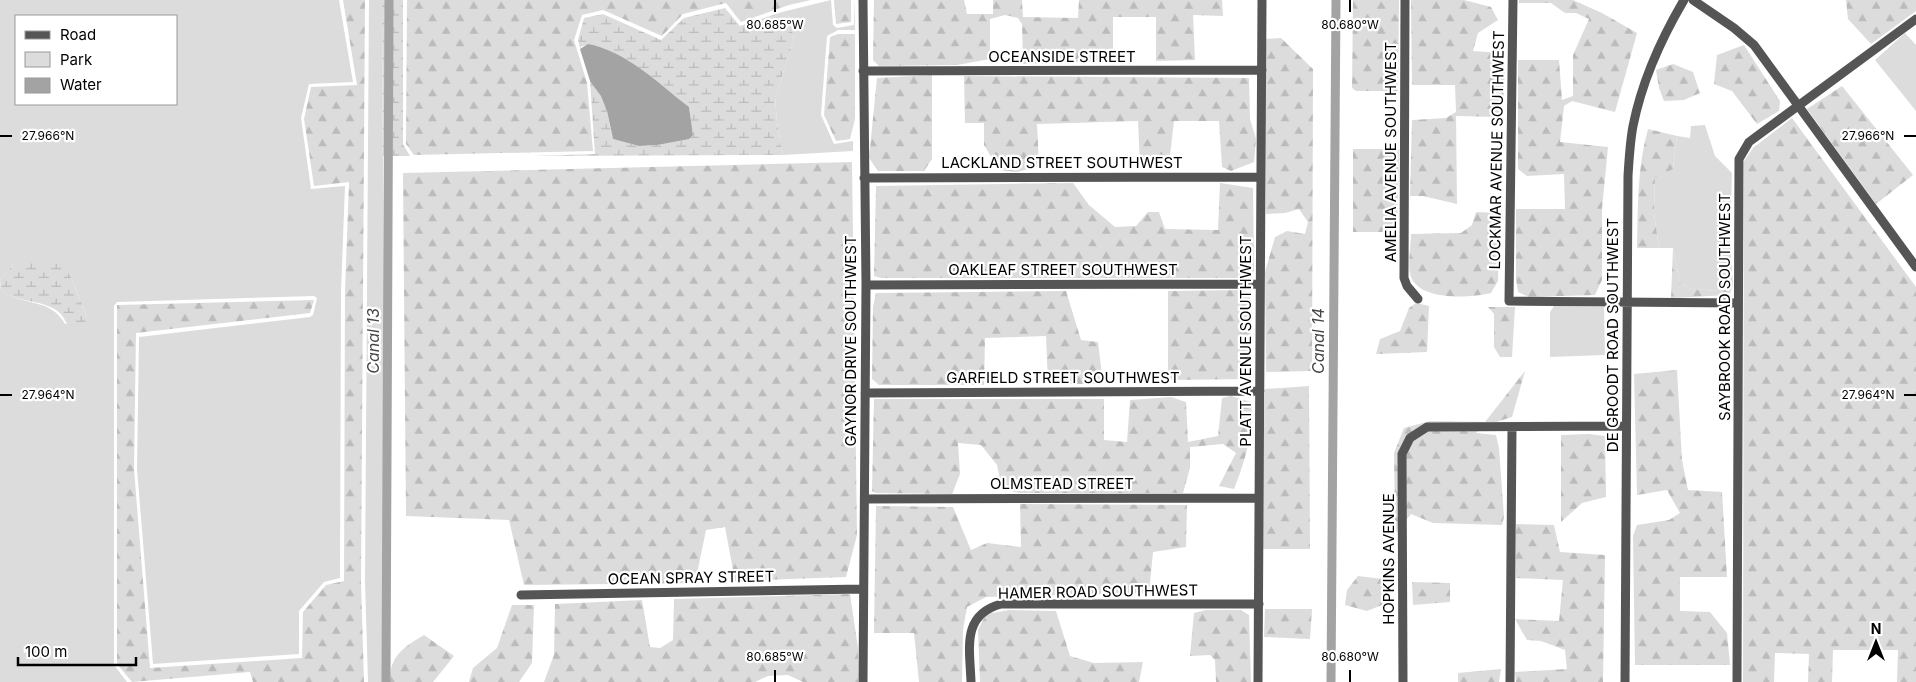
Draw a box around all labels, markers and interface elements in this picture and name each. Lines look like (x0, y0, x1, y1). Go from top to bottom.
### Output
legend (15, 15, 178, 105)
text: 80.685°W (746, 17, 804, 32)
text: 80.680°W (1321, 17, 1379, 32)
text: Road (60, 25, 96, 44)
street label: LOCKMAR AVENUE SOUTHWEST (1485, 30, 1508, 270)
street label: AMELIA AVENUE SOUTHWEST (1381, 42, 1400, 262)
street label: OCEANSIDE STREET (988, 47, 1136, 66)
text: Park (60, 50, 93, 69)
text: Water (60, 75, 102, 94)
text: 27.966°N (22, 128, 74, 143)
text: 27.966°N (1842, 128, 1894, 143)
street label: LACKLAND STREET SOUTHWEST (941, 153, 1183, 172)
street label: SAYBROOK ROAD SOUTHWEST (1715, 193, 1734, 421)
street label: DE GROODT ROAD SOUTHWEST (1603, 218, 1622, 452)
street label: GAYNOR DRIVE SOUTHWEST (841, 235, 860, 447)
street label: PLATT AVENUE SOUTHWEST (1236, 235, 1255, 447)
street label: OAKLEAF STREET SOUTHWEST (948, 260, 1178, 279)
water label: Canal 13 (363, 308, 383, 374)
water label: Canal 14 (1308, 308, 1328, 374)
street label: GARFIELD STREET SOUTHWEST (946, 368, 1180, 387)
text: 27.964°N (22, 387, 74, 402)
text: 27.964°N (1842, 387, 1894, 402)
street label: OLMSTEAD STREET (990, 474, 1134, 493)
street label: HOPKINS AVENUE (1379, 493, 1398, 625)
street label: OCEAN SPRAY STREET (608, 567, 774, 588)
street label: HAMER ROAD SOUTHWEST (998, 580, 1198, 603)
north arrow (1851, 617, 1901, 667)
text: N (1871, 620, 1881, 637)
scale bar (18, 634, 135, 666)
text: 100 m (25, 642, 67, 661)
text: 80.685°W (746, 649, 804, 664)
text: 80.680°W (1321, 649, 1379, 664)

